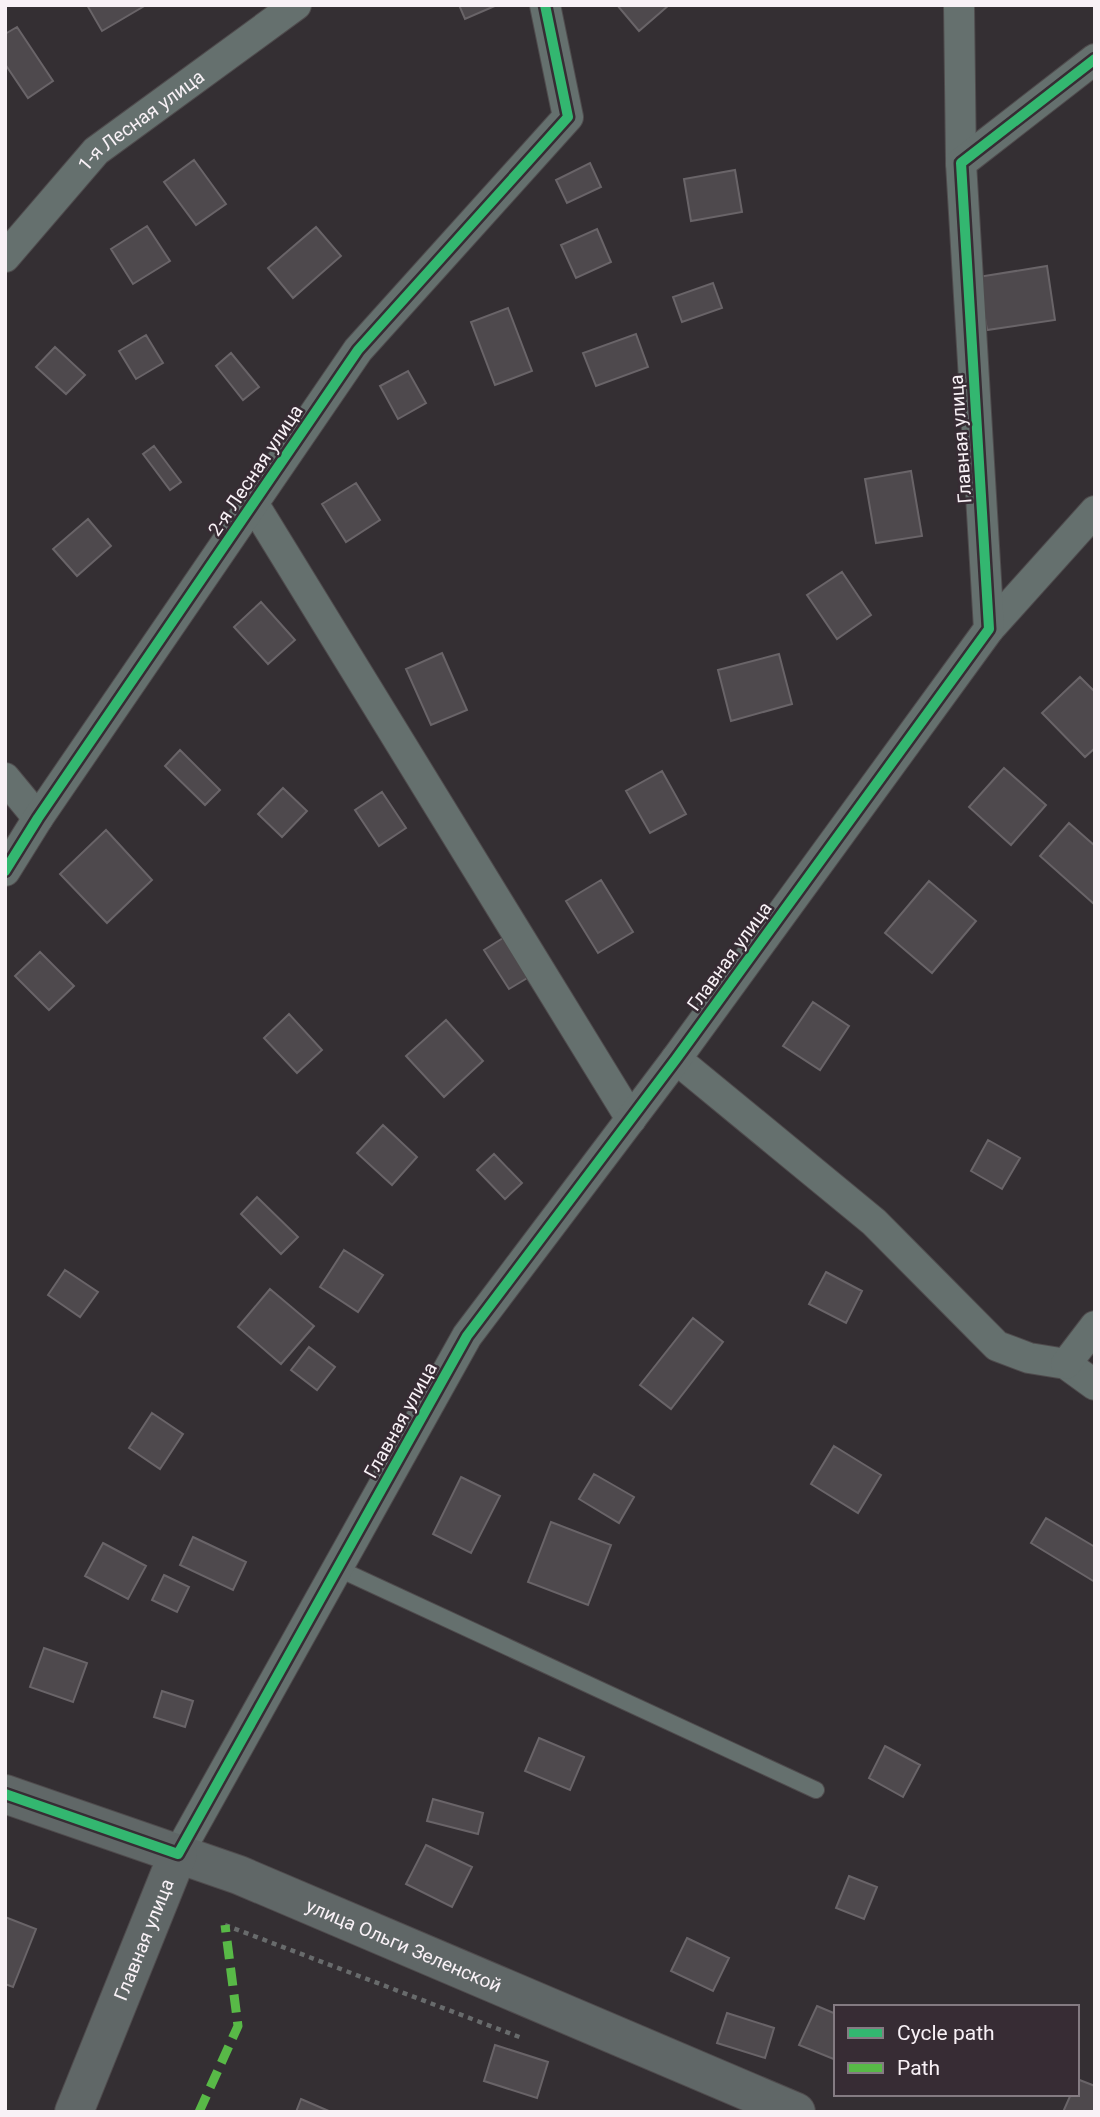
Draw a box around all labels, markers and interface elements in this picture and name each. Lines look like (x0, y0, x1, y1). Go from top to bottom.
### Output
street label: 1-я Лесная улица (73, 65, 209, 176)
street label: Главная улица (945, 374, 976, 504)
street label: 2-я Лесная улица (203, 400, 308, 540)
street label: Главная улица (682, 897, 777, 1015)
street label: Главная улица (359, 1358, 442, 1482)
street label: Главная улица (109, 1875, 179, 2004)
street label: улица Ольги Зеленской (303, 1894, 505, 1997)
legend (834, 2005, 1079, 2096)
text: Cycle path (897, 2021, 995, 2045)
text: Path (897, 2056, 940, 2080)

